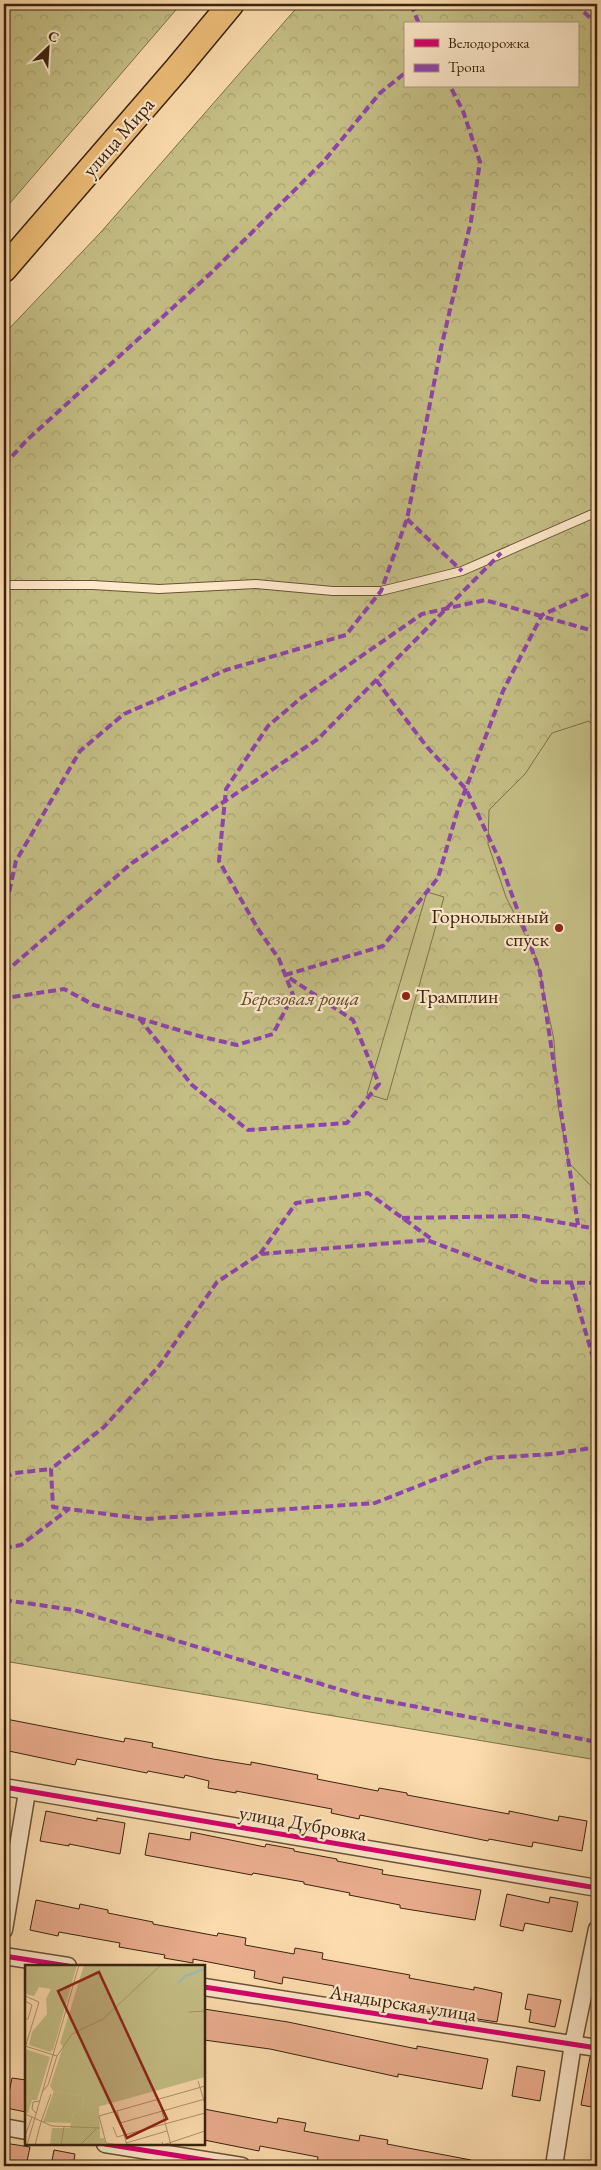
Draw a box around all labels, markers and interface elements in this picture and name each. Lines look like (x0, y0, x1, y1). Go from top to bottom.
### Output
north arrow (22, 22, 72, 72)
legend (404, 22, 578, 88)
text: С (45, 26, 62, 47)
text: Велодорожка (448, 33, 529, 52)
text: Тропа (448, 57, 485, 76)
street label: улица Мира (76, 92, 160, 182)
place label: Горнолыжный спуск (431, 903, 549, 952)
marker: Горнолыжный спуск (553, 922, 565, 934)
place label: Трамплин (416, 983, 499, 1009)
park label: Березовая роща (239, 985, 360, 1011)
marker: Трамплин (400, 990, 412, 1002)
street label: улица Дубровка (237, 1799, 369, 1847)
inset map (25, 1965, 205, 2145)
street label: Анадырская улица (327, 1978, 478, 2027)

